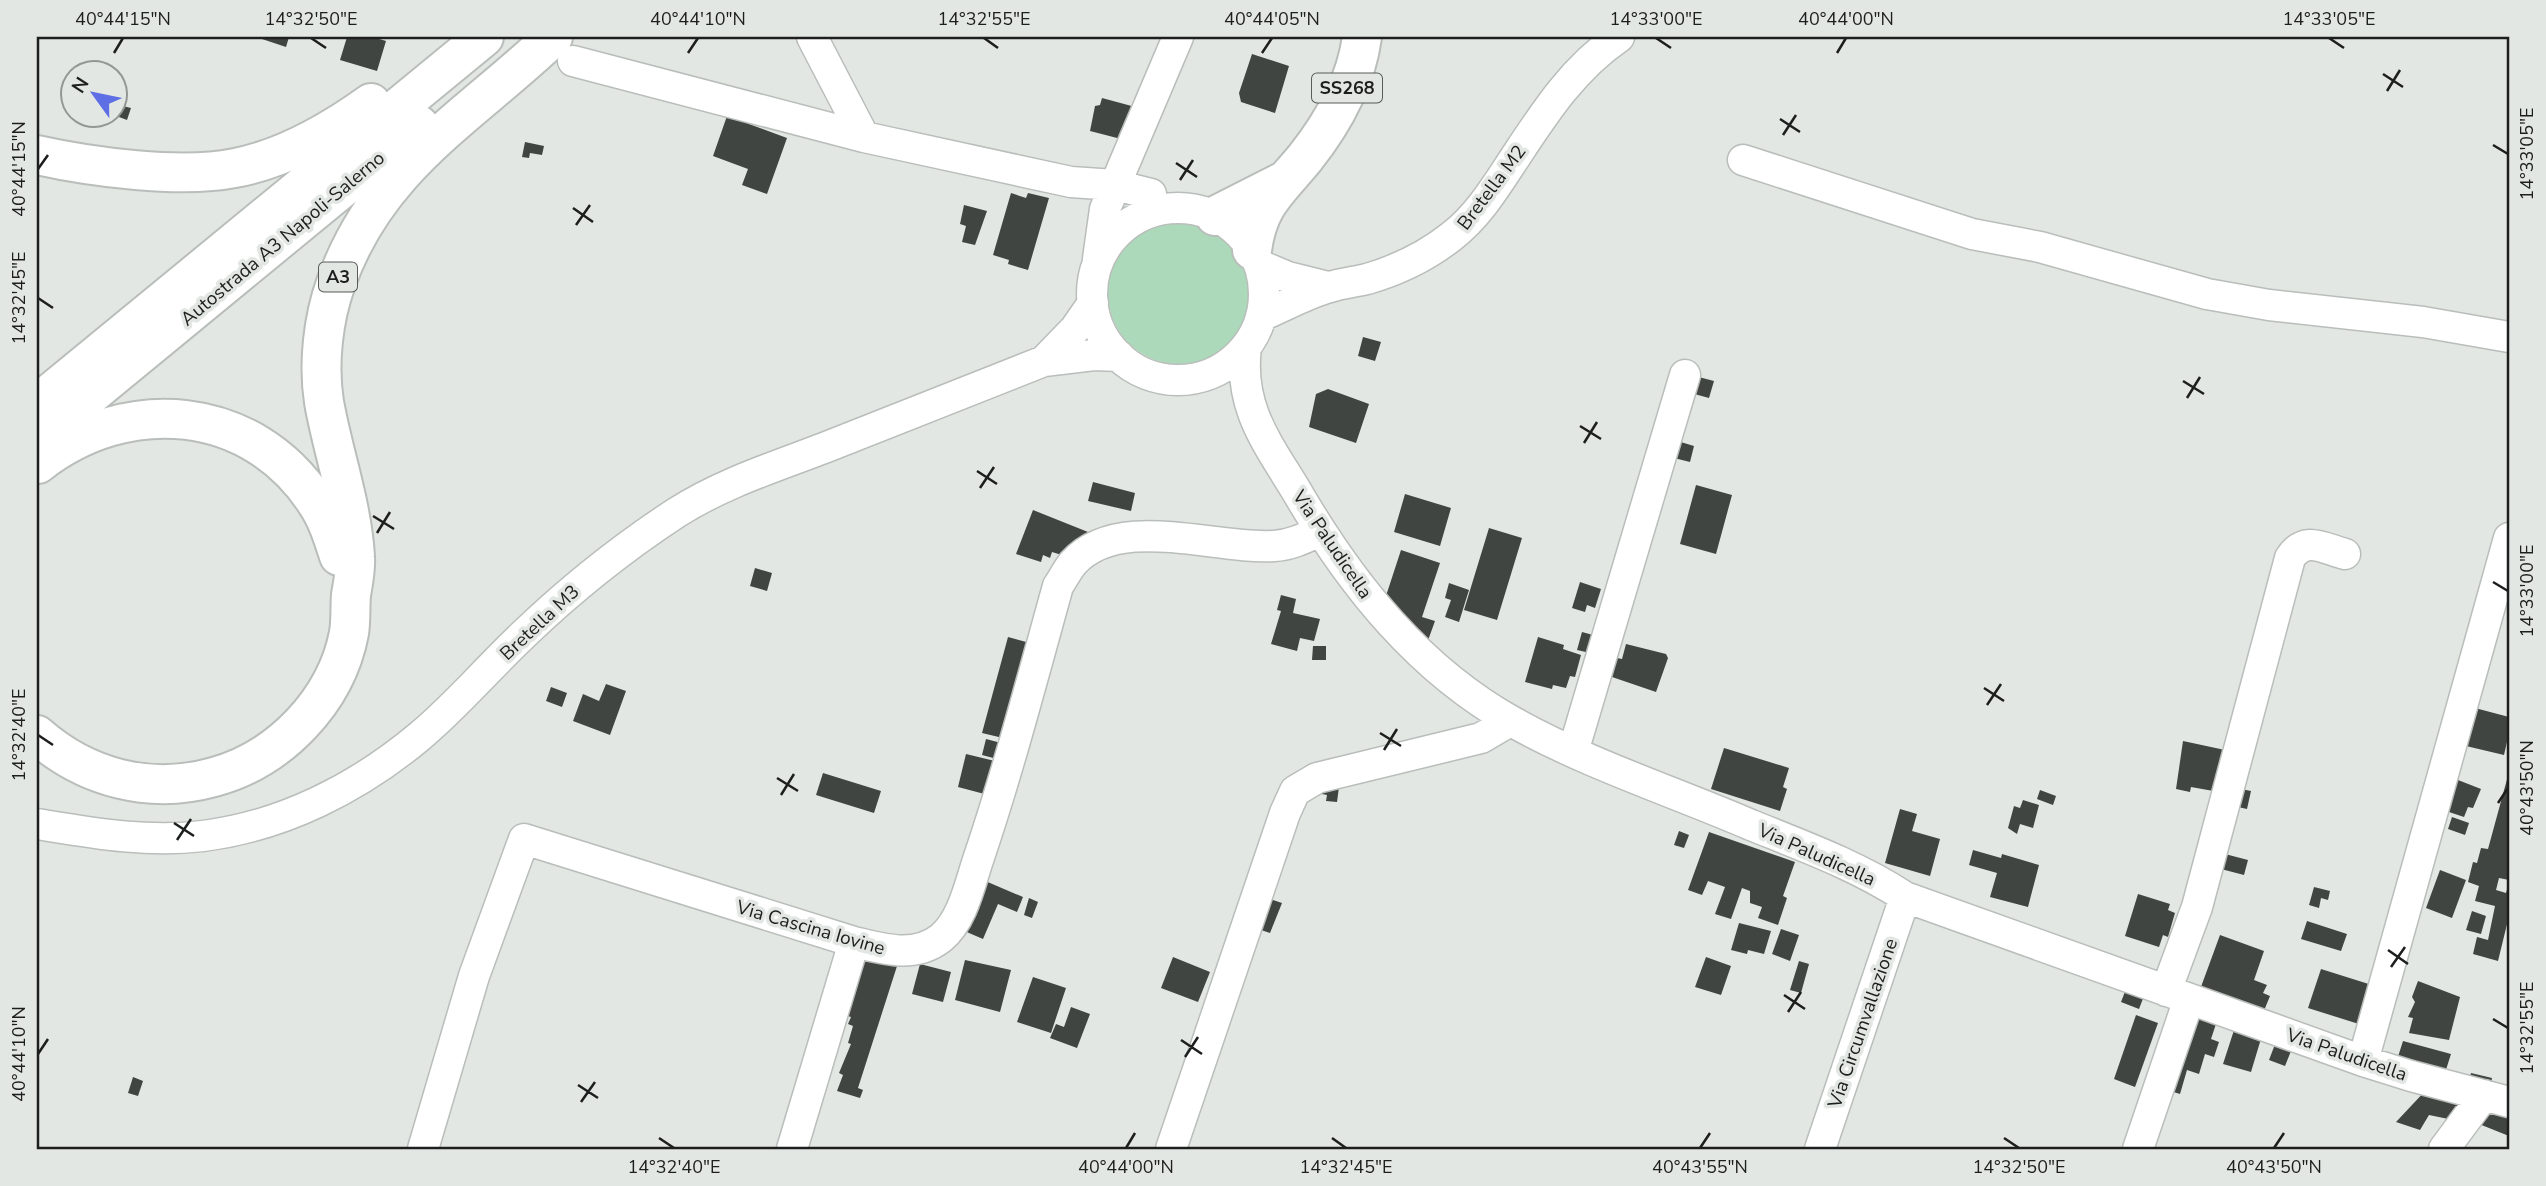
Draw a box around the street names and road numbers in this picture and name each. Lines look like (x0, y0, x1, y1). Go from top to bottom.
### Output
road number: SS268 (1312, 74, 1382, 102)
street label: Bretella M2 (1451, 140, 1532, 235)
street label: Autostrada A3 Napoli-Salerno (175, 146, 389, 330)
road number: A3 (319, 262, 357, 292)
street label: Via Paludicella (1286, 484, 1378, 604)
street label: Bretella M3 (494, 579, 585, 666)
street label: Via Paludicella (1753, 817, 1879, 892)
street label: Via Cascina Iovine (732, 894, 888, 962)
street label: Via Circumvallazione (1821, 935, 1904, 1112)
street label: Via Paludicella (2282, 1022, 2410, 1088)

